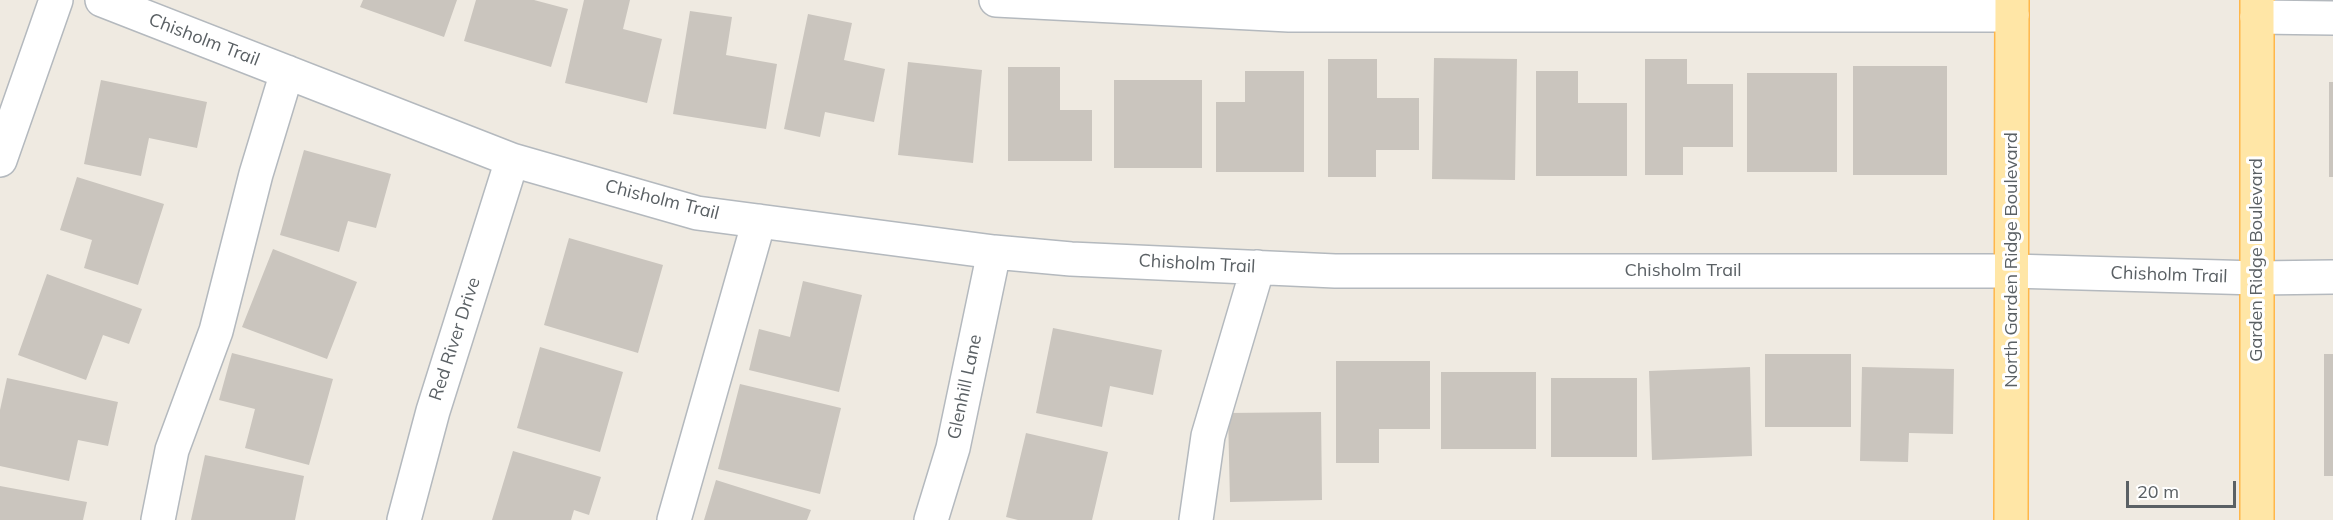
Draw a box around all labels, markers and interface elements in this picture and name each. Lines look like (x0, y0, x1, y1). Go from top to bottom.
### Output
street label: Chisholm Trail (146, 9, 262, 71)
street label: North Garden Ridge Boulevard (2001, 132, 2023, 388)
street label: Garden Ridge Boulevard (2246, 158, 2268, 362)
street label: Chisholm Trail (603, 175, 721, 225)
street label: Chisholm Trail (1138, 250, 1256, 278)
street label: Chisholm Trail (1625, 260, 1741, 282)
street label: Chisholm Trail (2110, 262, 2228, 288)
street label: Red River Drive (425, 275, 485, 403)
street label: Glenhill Lane (943, 333, 987, 441)
scale bar (2129, 469, 2238, 507)
text: 20 m (2137, 480, 2179, 503)

